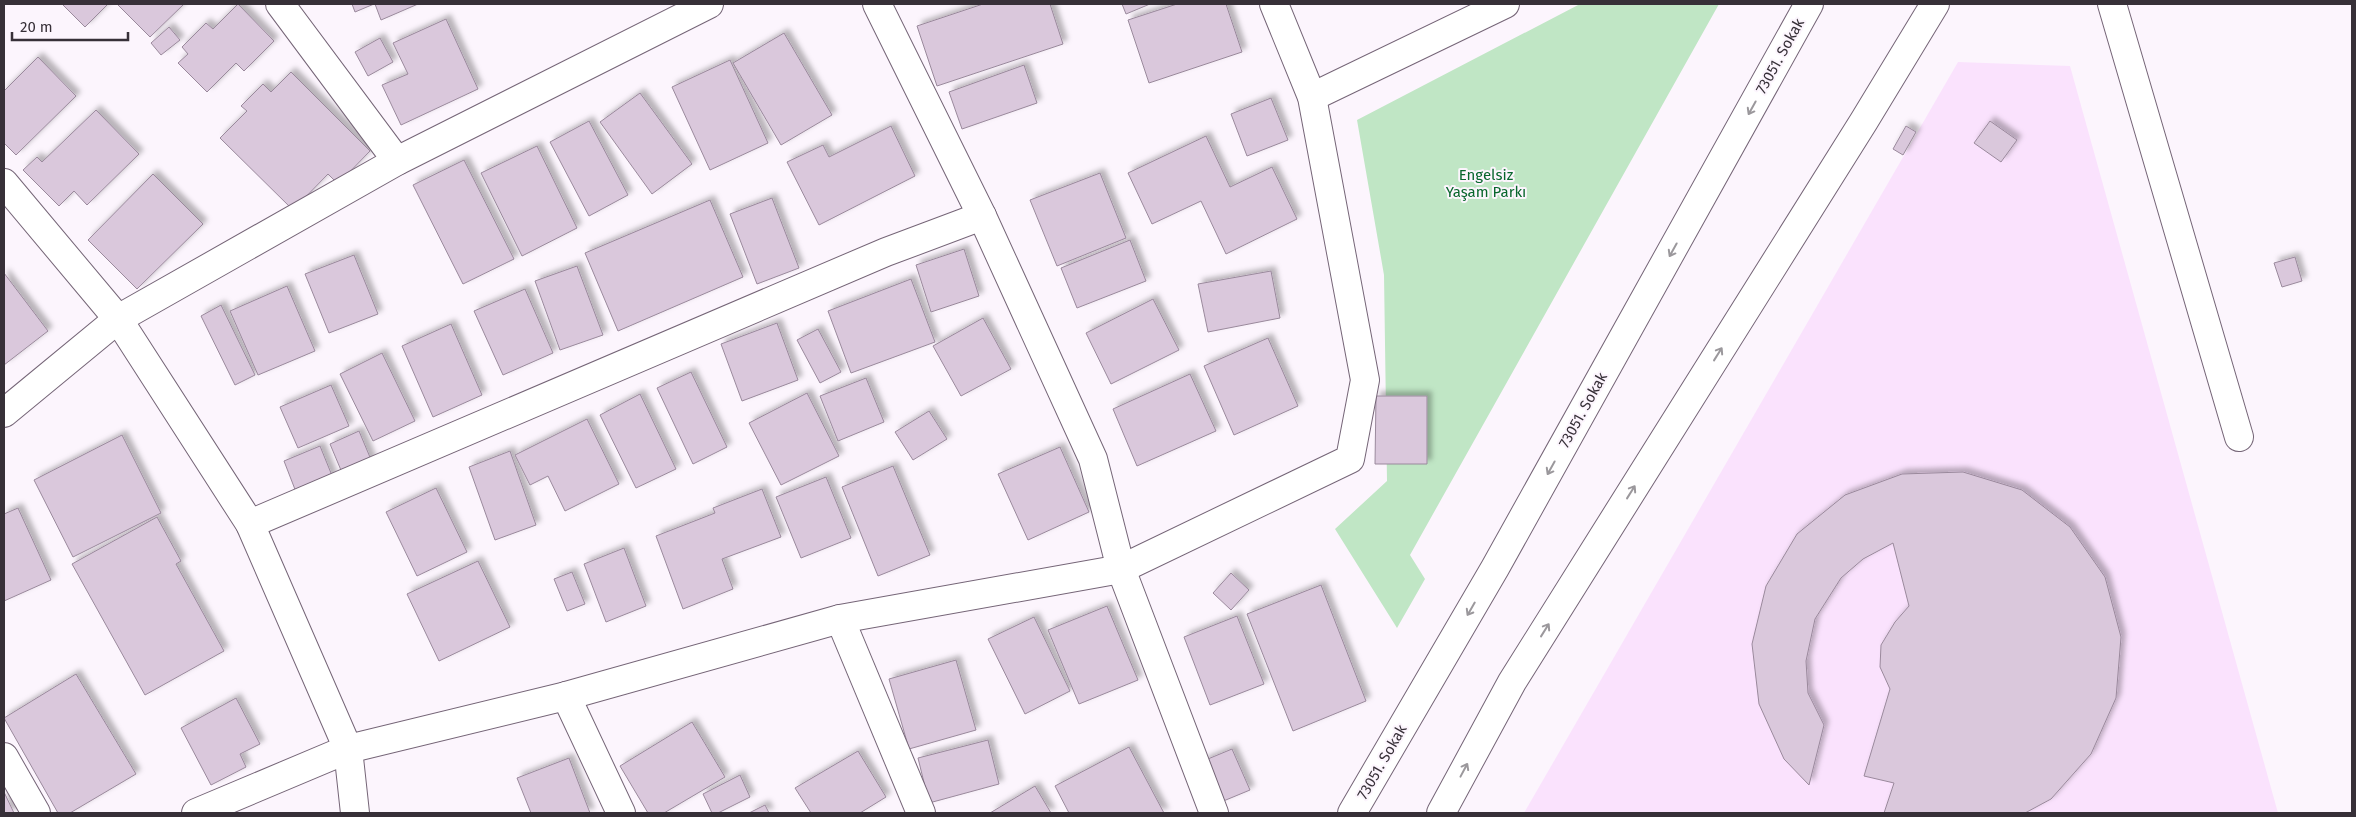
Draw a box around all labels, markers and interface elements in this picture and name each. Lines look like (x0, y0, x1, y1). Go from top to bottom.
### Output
scale bar (12, 10, 129, 42)
street label: 73051. Sokak (1752, 15, 1808, 97)
text: 20 m (20, 18, 53, 36)
one-way arrow (1747, 100, 1757, 115)
park label: Engelsiz Yaşam Parkı (1446, 166, 1526, 201)
one-way arrow (1668, 242, 1678, 257)
one-way arrow (1713, 348, 1723, 362)
street label: 73051. Sokak (1555, 369, 1611, 451)
one-way arrow (1546, 460, 1555, 475)
one-way arrow (1626, 485, 1637, 499)
one-way arrow (1466, 602, 1476, 616)
one-way arrow (1540, 623, 1550, 637)
street label: 73051. Sokak (1353, 721, 1411, 803)
one-way arrow (1459, 763, 1469, 778)

